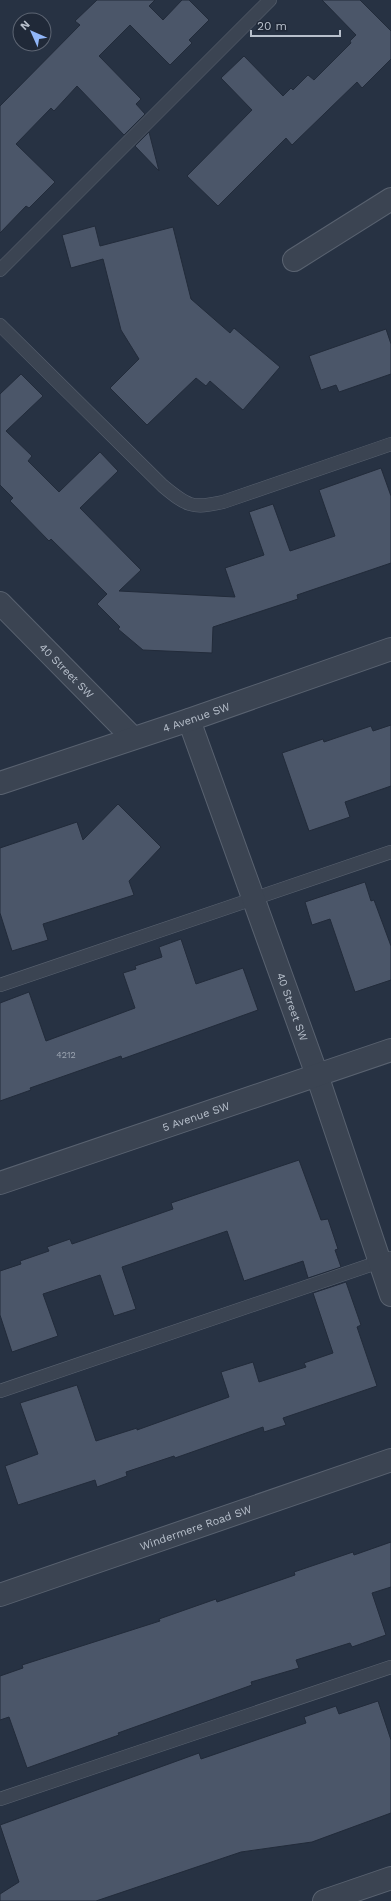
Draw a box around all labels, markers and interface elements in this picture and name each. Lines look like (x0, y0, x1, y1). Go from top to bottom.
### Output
north arrow (12, 12, 52, 52)
scale bar (251, 12, 340, 38)
text: N (18, 18, 33, 33)
text: 20 m (257, 19, 287, 33)
street label: 40 Street SW (37, 641, 97, 701)
street label: 4 Avenue SW (161, 699, 232, 735)
street label: 40 Street SW (274, 971, 311, 1043)
house number: 4212 (56, 1050, 76, 1060)
street label: 5 Avenue SW (161, 1099, 232, 1134)
street label: Windermere Road SW (138, 1502, 254, 1553)

